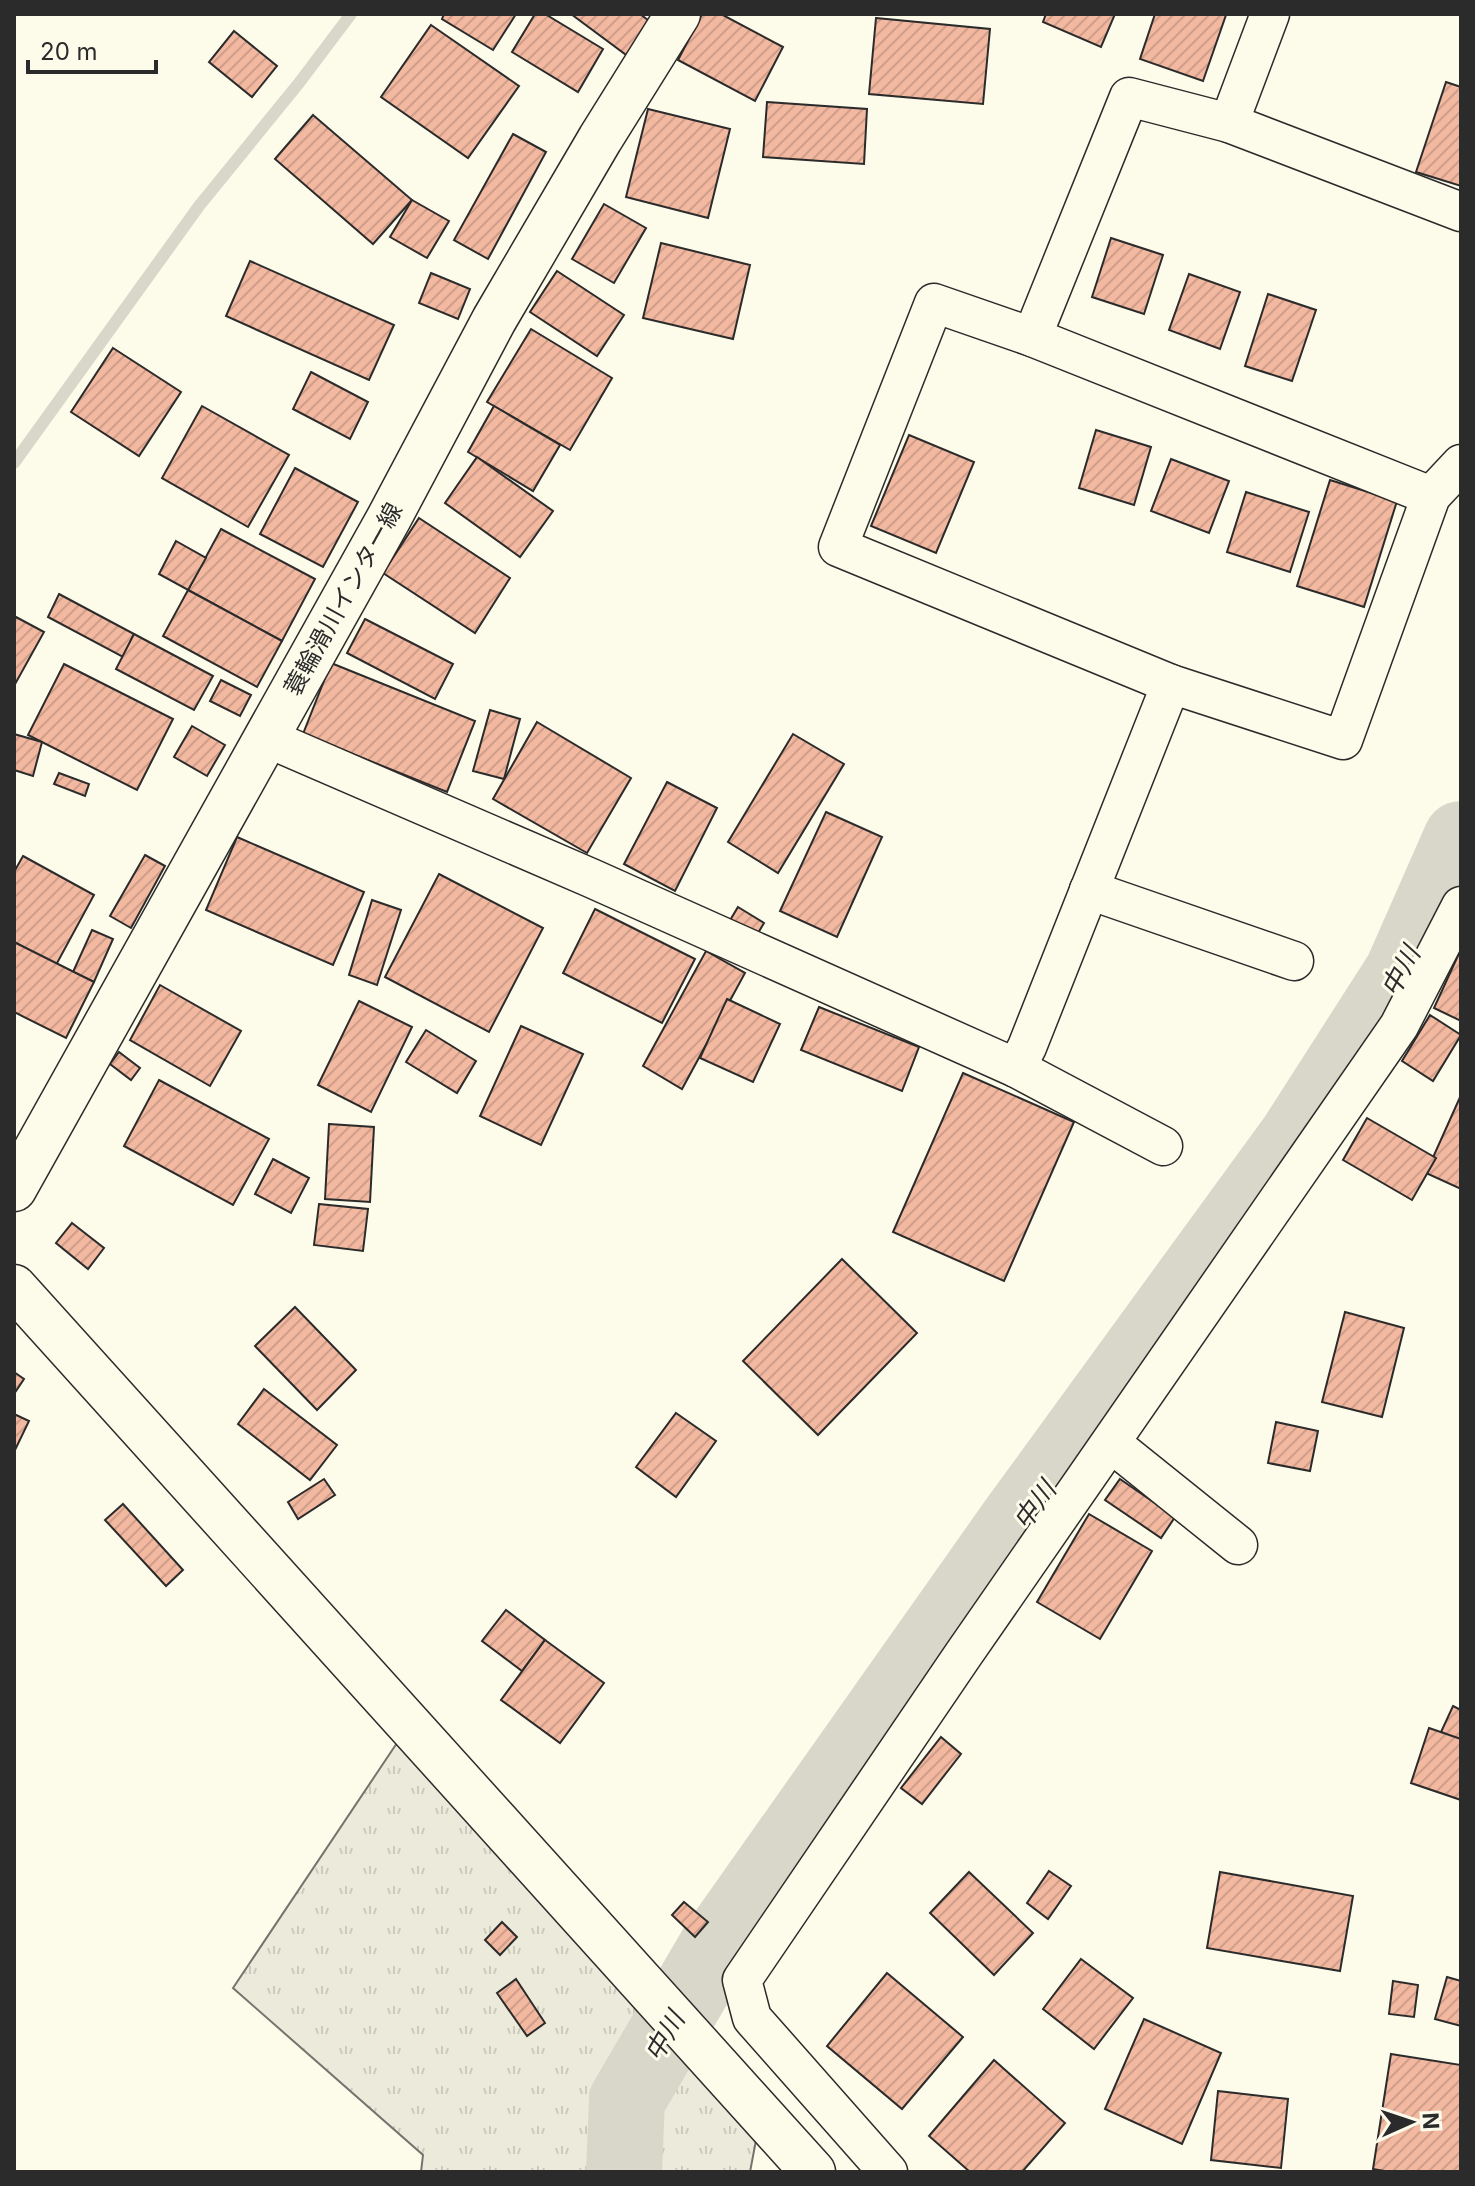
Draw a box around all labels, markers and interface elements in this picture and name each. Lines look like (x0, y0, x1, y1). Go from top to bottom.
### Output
scale bar (28, 24, 156, 74)
text: 20 m (40, 37, 98, 66)
street label: 蓑輪滑川インター線 (278, 498, 408, 700)
water label: 中川 (1374, 938, 1427, 1001)
water label: 中川 (1006, 1472, 1064, 1535)
water label: 中川 (638, 2003, 692, 2066)
north arrow (1371, 2082, 1451, 2162)
text: N (1418, 2112, 1444, 2130)

